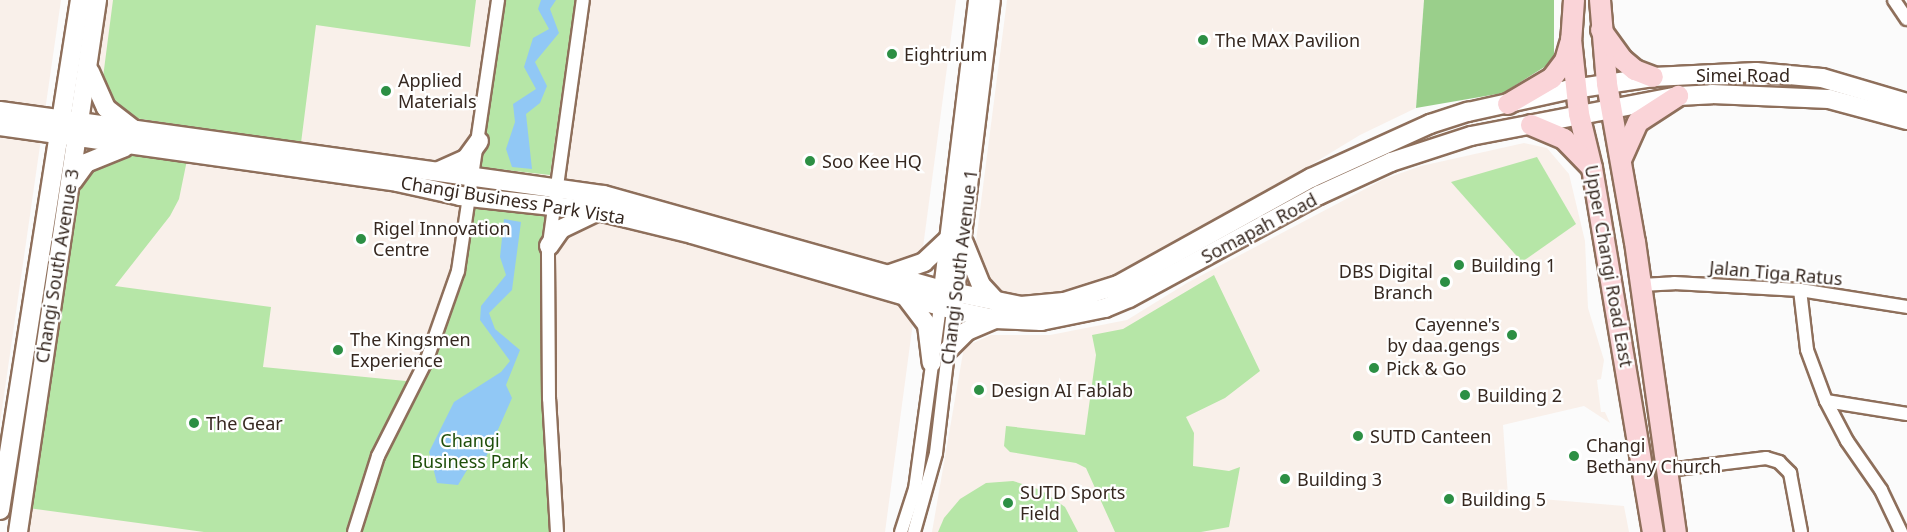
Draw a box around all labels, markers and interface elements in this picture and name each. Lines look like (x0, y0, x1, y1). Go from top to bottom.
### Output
place label: The MAX Pavilion (1215, 29, 1360, 51)
marker: The MAX Pavilion (1196, 33, 1210, 47)
place label: Eightrium (904, 43, 987, 65)
marker: Eightrium (885, 47, 899, 61)
street label: Simei Road (1696, 64, 1790, 86)
place label: Applied Materials (398, 70, 477, 112)
marker: Applied Materials (379, 84, 393, 98)
place label: Soo Kee HQ (822, 150, 922, 172)
marker: Soo Kee HQ (803, 154, 817, 168)
street label: Upper Changi Road East (1581, 163, 1637, 369)
street label: Changi South Avenue 3 (31, 167, 83, 365)
street label: Changi South Avenue 1 (936, 168, 982, 366)
street label: Changi Business Park Vista (399, 172, 627, 228)
street label: Somapah Road (1197, 188, 1321, 268)
place label: Rigel Innovation Centre (373, 218, 511, 260)
marker: Rigel Innovation Centre (354, 232, 368, 246)
place label: Building 1 (1471, 254, 1556, 276)
street label: Jalan Tiga Ratus (1709, 256, 1843, 290)
marker: Building 1 (1452, 258, 1466, 272)
place label: DBS Digital Branch (1339, 261, 1433, 304)
marker: DBS Digital Branch (1438, 275, 1452, 289)
place label: Cayenne's by daa.gengs (1387, 314, 1500, 356)
marker: Cayenne's by daa.gengs (1505, 328, 1519, 342)
place label: The Kingsmen Experience (350, 329, 471, 372)
marker: The Kingsmen Experience (331, 343, 345, 357)
place label: Pick & Go (1386, 357, 1466, 379)
marker: Pick & Go (1367, 361, 1381, 375)
place label: Design AI Fablab (991, 379, 1133, 401)
marker: Design AI Fablab (972, 383, 986, 397)
place label: Building 2 (1477, 384, 1562, 406)
marker: Building 2 (1458, 388, 1472, 402)
place label: The Gear (206, 412, 283, 434)
marker: The Gear (187, 416, 201, 430)
place label: SUTD Canteen (1370, 425, 1491, 447)
marker: SUTD Canteen (1351, 429, 1365, 443)
park label: Changi Business Park (411, 430, 529, 472)
place label: Changi Bethany Church (1586, 435, 1721, 478)
marker: Changi Bethany Church (1567, 449, 1581, 463)
place label: Building 3 (1297, 468, 1382, 490)
marker: Building 3 (1278, 472, 1292, 486)
place label: SUTD Sports Field (1020, 482, 1125, 524)
place label: Building 5 (1461, 488, 1546, 510)
marker: Building 5 (1442, 492, 1456, 506)
marker: SUTD Sports Field (1001, 496, 1015, 510)

